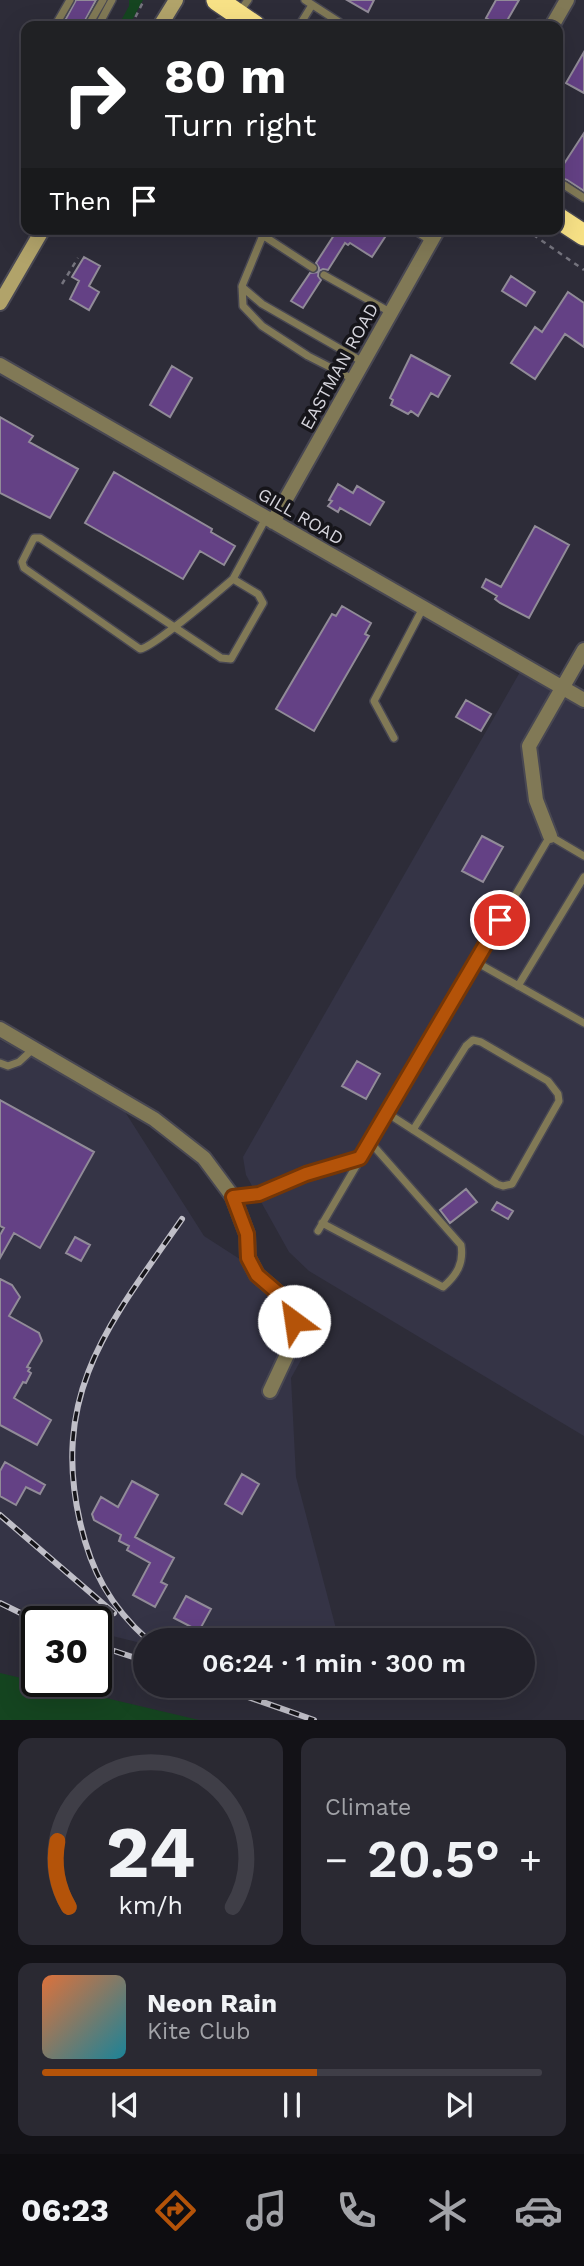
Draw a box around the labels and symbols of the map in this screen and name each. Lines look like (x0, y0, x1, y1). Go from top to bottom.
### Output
street label: EASTMAN ROAD (296, 299, 382, 433)
street label: GILL ROAD (254, 483, 348, 549)
pin (470, 890, 530, 950)
position arrow (257, 1284, 331, 1358)
speed limit sign: 30 (21, 1606, 112, 1697)

